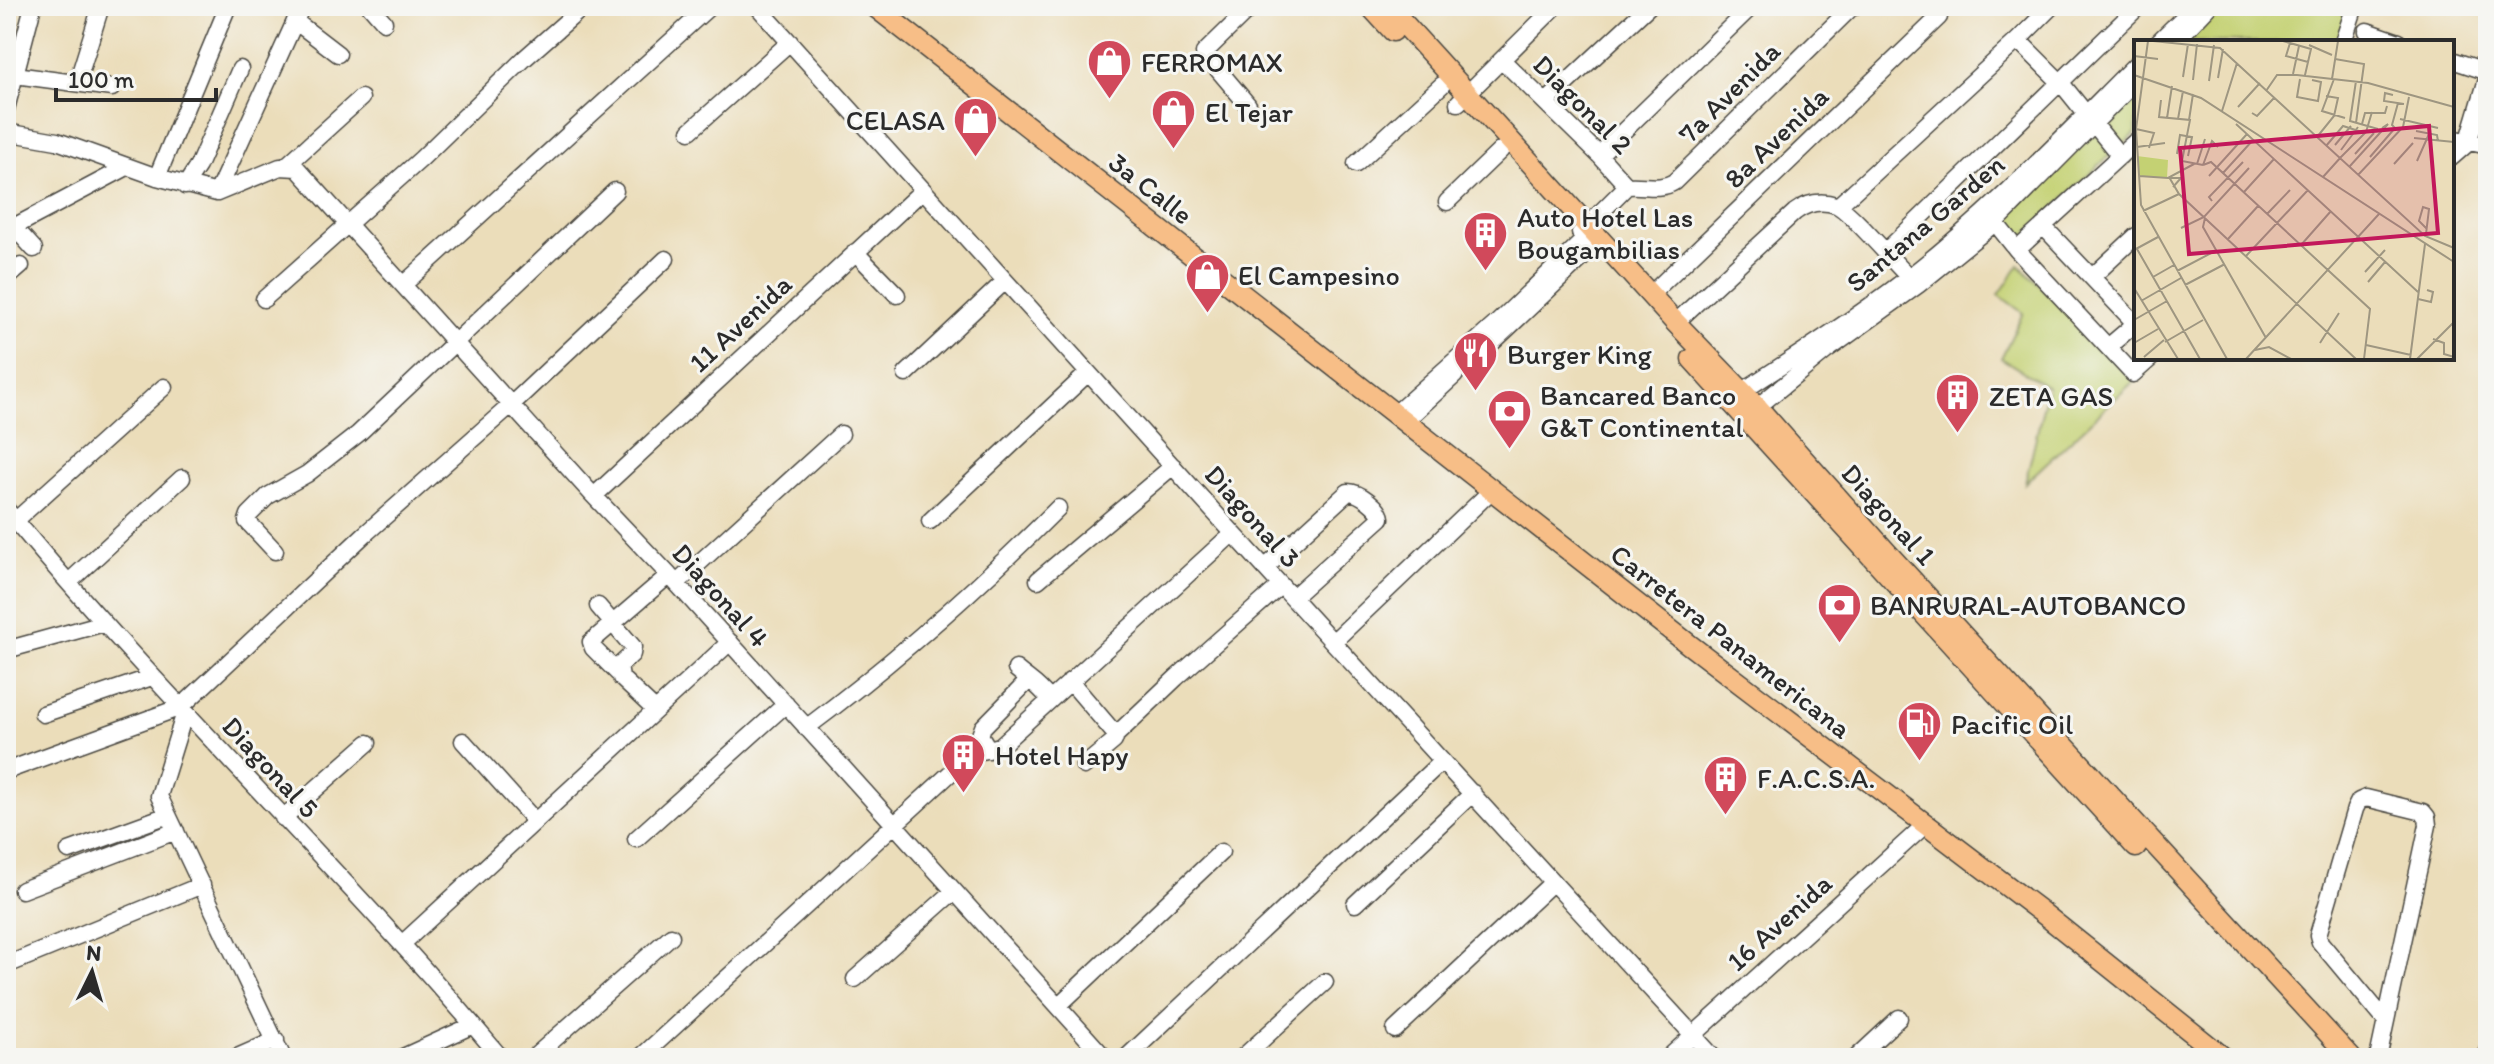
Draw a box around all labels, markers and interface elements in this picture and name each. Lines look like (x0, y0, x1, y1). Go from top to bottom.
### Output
street label: 7a Avenida (1671, 34, 1787, 150)
shop icon: FERROMAX (1086, 38, 1134, 101)
inset map (2134, 40, 2454, 360)
place label: FERROMAX (1141, 45, 1283, 79)
street label: Diagonal 2 (1526, 47, 1640, 161)
scale bar (56, 52, 216, 102)
text: 100 m (68, 65, 134, 94)
street label: 8a Avenida (1717, 79, 1836, 195)
shop icon: El Tejar (1150, 88, 1198, 151)
place label: El Tejar (1205, 95, 1293, 129)
shop icon: CELASA (952, 96, 1000, 159)
place label: CELASA (846, 103, 945, 137)
street label: 3a Calle (1102, 145, 1200, 231)
street label: Santana Garden (1839, 147, 2011, 299)
place label: Auto Hotel Las Bougambilias (1517, 200, 1693, 266)
building icon: Auto Hotel Las Bougambilias (1462, 209, 1510, 272)
shop icon: El Campesino (1183, 251, 1231, 314)
place label: El Campesino (1238, 258, 1400, 292)
street label: 11 Avenida (682, 267, 799, 379)
restaurant icon: Burger King (1452, 330, 1500, 393)
place label: Burger King (1507, 337, 1652, 371)
building icon: ZETA GAS (1934, 372, 1982, 435)
place label: Bancared Banco G&T Continental (1540, 378, 1743, 444)
place label: ZETA GAS (1989, 379, 2113, 413)
bank icon: Bancared Banco G&T Continental (1485, 387, 1533, 450)
street label: Diagonal 1 (1835, 456, 1943, 572)
street label: Diagonal 3 (1198, 457, 1308, 575)
street label: Diagonal 4 (665, 536, 777, 654)
street label: Carretera Panamericana (1604, 537, 1858, 746)
bank icon: BANRURAL-AUTOBANCO (1815, 581, 1863, 644)
place label: BANRURAL-AUTOBANCO (1870, 588, 2186, 622)
fuel station icon: Pacific Oil (1896, 700, 1944, 763)
place label: Pacific Oil (1951, 707, 2073, 741)
street label: Diagonal 5 (215, 709, 327, 825)
building icon: Hotel Hapy (940, 731, 988, 794)
place label: Hotel Hapy (995, 738, 1128, 772)
building icon: F.A.C.S.A. (1702, 754, 1750, 817)
place label: F.A.C.S.A. (1757, 761, 1875, 795)
street label: 16 Avenida (1719, 866, 1839, 978)
north arrow (52, 932, 132, 1012)
text: N (85, 938, 102, 967)

